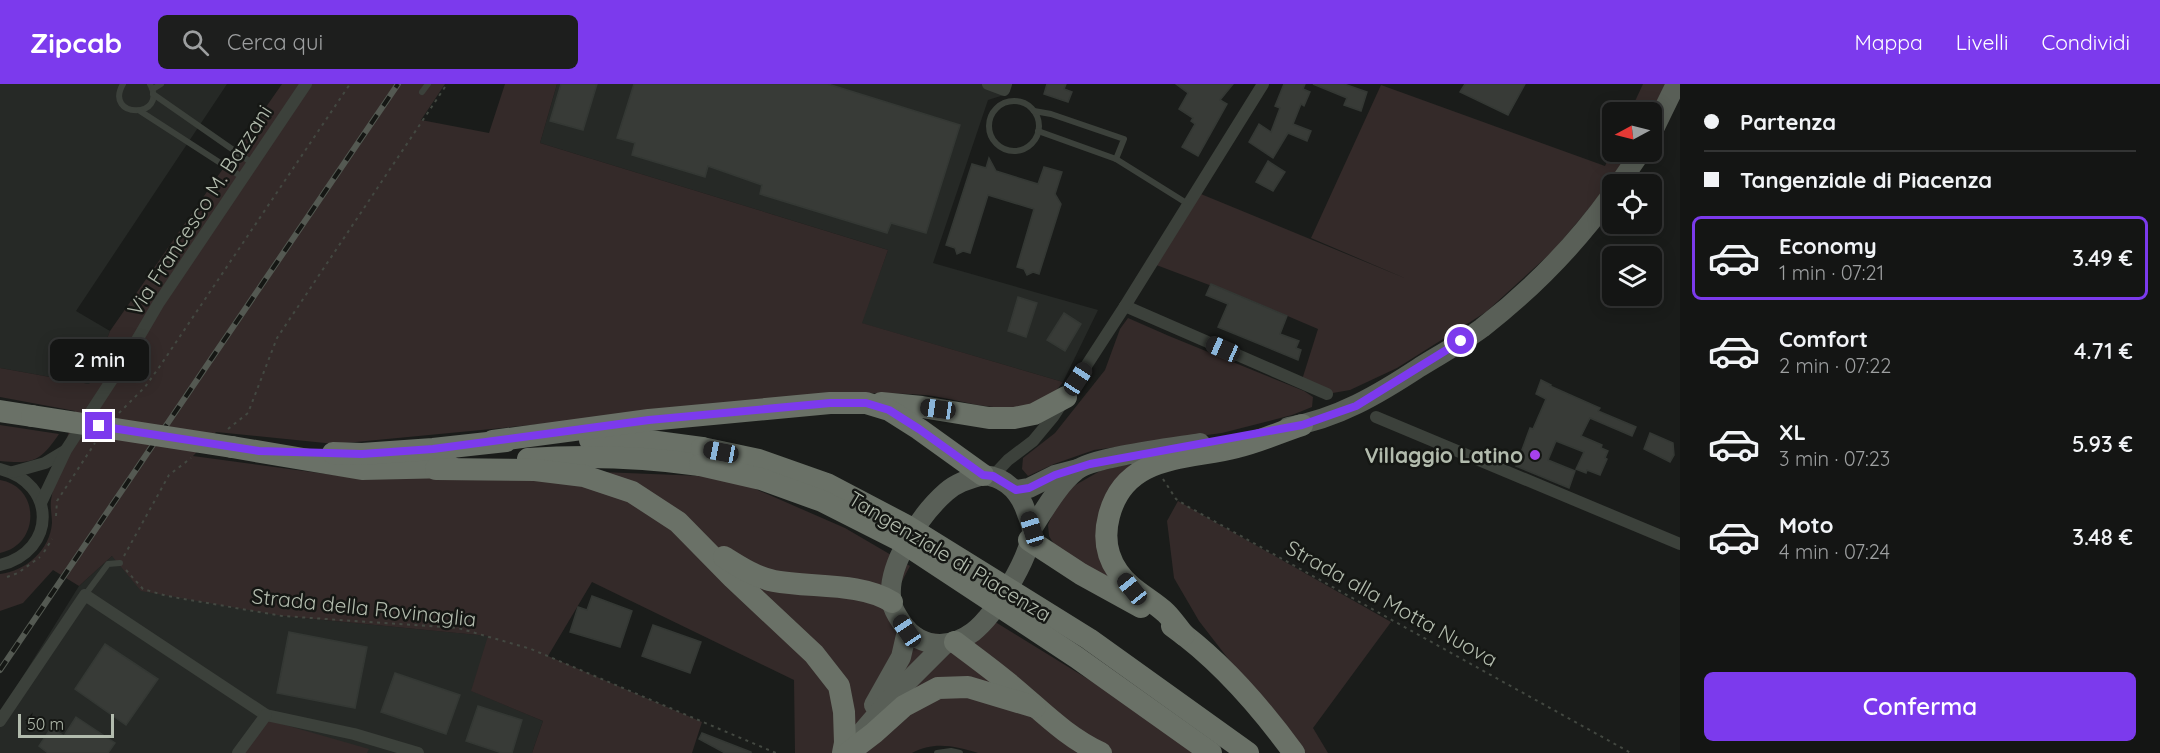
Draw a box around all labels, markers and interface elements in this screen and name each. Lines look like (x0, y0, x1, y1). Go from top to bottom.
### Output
search box (158, 15, 578, 69)
text: Zipcab (30, 25, 122, 60)
icon: search (179, 26, 212, 59)
text: Cerca qui (227, 28, 323, 56)
text: Mappa (1854, 29, 1923, 55)
text: Livelli (1956, 29, 2008, 55)
text: Condividi (2041, 29, 2130, 55)
street label: Via Francesco M. Bazzani (121, 100, 277, 320)
north arrow (1602, 102, 1662, 162)
map controls (1602, 102, 1662, 306)
text: Partenza (1740, 108, 1836, 136)
text: Tangenziale di Piacenza (1740, 166, 1992, 194)
button: locate (1602, 174, 1662, 234)
icon: car (1707, 231, 1761, 285)
text: Economy (1779, 232, 1877, 260)
text: 3.49 € (2072, 244, 2133, 272)
button: layers (1602, 246, 1662, 306)
text: 1 min · 07:21 (1779, 260, 1884, 285)
icon: car (1707, 324, 1761, 378)
text: Comfort (1779, 325, 1868, 353)
route start (1447, 327, 1474, 354)
car (1203, 333, 1243, 365)
text: 4.71 € (2074, 337, 2133, 365)
callout: 2 min (50, 339, 148, 381)
text: 2 min (74, 347, 125, 372)
text: 2 min · 07:22 (1779, 353, 1891, 378)
car (1061, 359, 1095, 399)
car (919, 398, 957, 420)
route end (85, 412, 112, 439)
icon: car (1707, 417, 1761, 471)
text: XL (1779, 418, 1806, 446)
text: 5.93 € (2072, 430, 2133, 458)
car (702, 440, 740, 464)
place label: Villaggio Latino (1364, 442, 1523, 468)
text: 3 min · 07:23 (1779, 446, 1890, 471)
marker: Villaggio Latino (1528, 448, 1542, 462)
street label: Tangenziale di Piacenza (844, 485, 1056, 627)
car (1018, 509, 1046, 549)
icon: car (1707, 510, 1761, 564)
text: Moto (1779, 511, 1833, 539)
text: 3.48 € (2072, 523, 2133, 551)
street label: Strada alla Motta Nuova (1282, 534, 1502, 672)
text: 4 min · 07:24 (1779, 539, 1890, 564)
car (1114, 569, 1150, 609)
street label: Strada della Rovinaglia (250, 582, 478, 632)
car (889, 611, 925, 651)
button: Conferma (1704, 672, 2136, 741)
scale bar (18, 711, 114, 738)
text: 50 m (27, 714, 64, 734)

